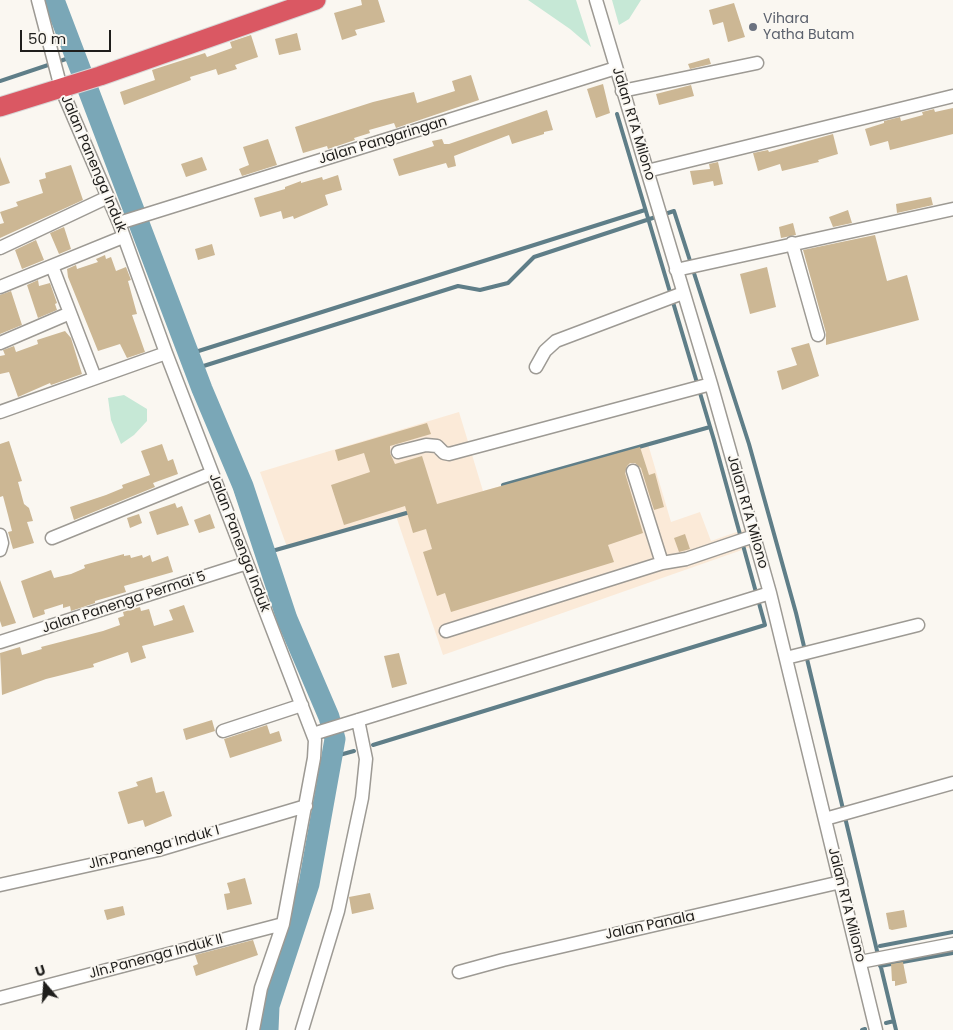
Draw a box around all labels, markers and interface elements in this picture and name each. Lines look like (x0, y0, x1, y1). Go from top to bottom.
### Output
place label: Vihara Yatha Butam (763, 11, 854, 44)
scale bar (22, 20, 114, 52)
marker: Vihara Yatha Butam (747, 21, 759, 33)
text: 50 m (28, 28, 66, 49)
street label: Jalan RTA Milono (608, 65, 658, 183)
street label: Jalan Panenga Induk (56, 93, 130, 235)
street label: Jalan Pangaringan (317, 113, 449, 169)
street label: Jalan RTA Milono (723, 453, 771, 571)
street label: Jalan Panenga Induk (205, 471, 273, 615)
street label: Jalan Panenga Permai 5 (40, 569, 208, 637)
street label: Jln.Panenga Induk I (87, 822, 221, 874)
street label: Jalan RTA Milono (824, 846, 868, 964)
street label: Jalan Panala (604, 908, 696, 944)
street label: Jln.Panenga Induk II (87, 931, 225, 983)
north arrow (20, 960, 70, 1010)
text: U (33, 960, 48, 982)

